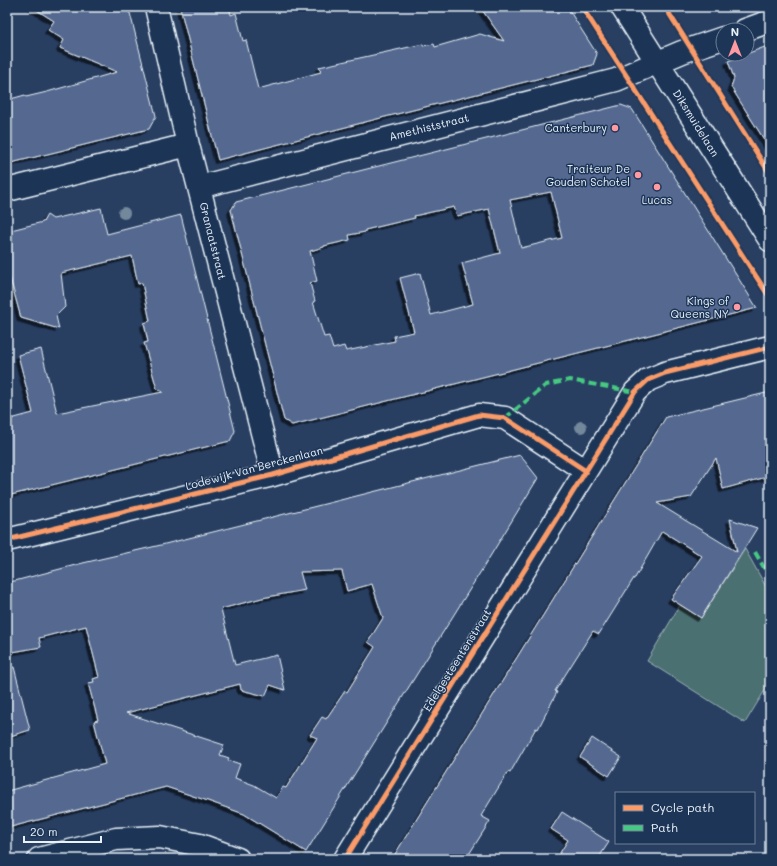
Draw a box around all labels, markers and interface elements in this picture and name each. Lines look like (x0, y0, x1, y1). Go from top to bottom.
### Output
north arrow (715, 22, 755, 62)
text: N (731, 24, 739, 39)
street label: Diksmuidelaan (670, 86, 723, 159)
street label: Amethiststraat (387, 109, 471, 144)
place label: Canterbury (545, 120, 607, 135)
marker: Canterbury (610, 123, 620, 133)
place label: Traiteur De Gouden Schotel (546, 161, 630, 189)
marker: Traiteur De Gouden Schotel (633, 170, 643, 180)
marker: Lucas (652, 182, 662, 192)
place label: Lucas (642, 192, 672, 207)
street label: Granaatstraat (197, 201, 230, 281)
place label: Kings of Queens NY (670, 293, 730, 321)
marker: Kings of Queens NY (732, 302, 742, 312)
street label: Lodewijk Van Berckenlaan (184, 442, 324, 493)
street label: Edelgesteentenstraat (419, 606, 494, 714)
legend (615, 792, 755, 844)
text: Cycle path (651, 799, 714, 815)
scale bar (24, 818, 101, 844)
text: Path (651, 819, 678, 835)
text: 20 m (30, 823, 58, 839)

